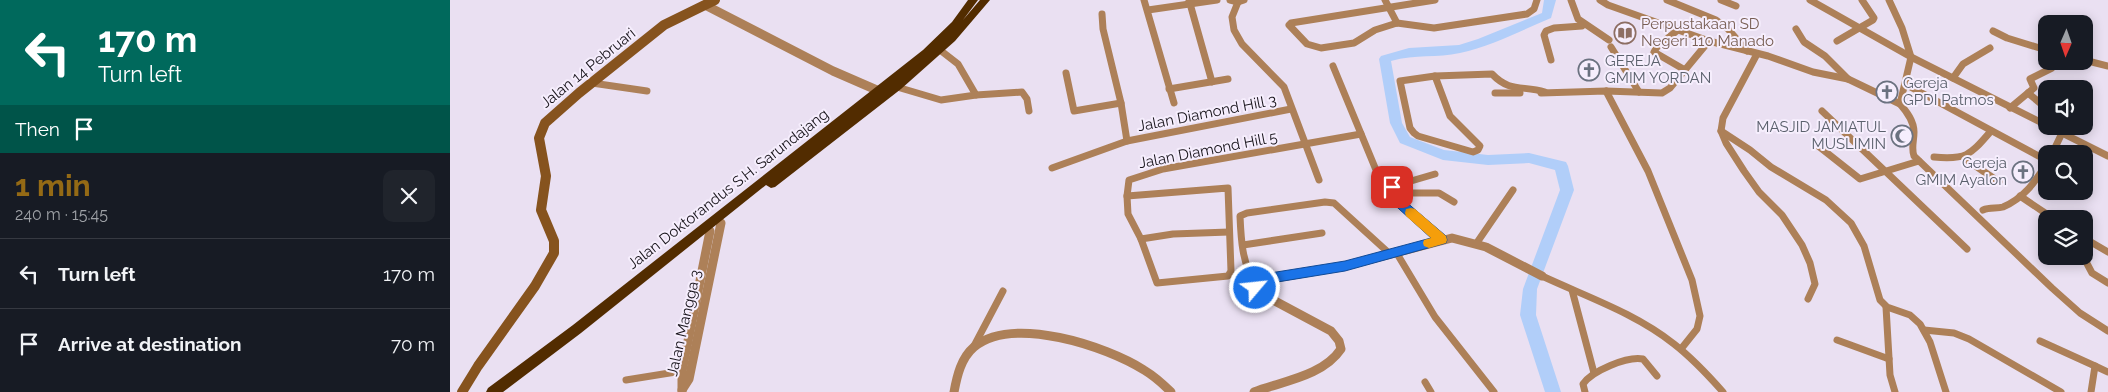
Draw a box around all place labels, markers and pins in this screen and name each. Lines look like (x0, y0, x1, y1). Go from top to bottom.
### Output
place label: Perpustakaan SD Negeri 110 Manado (1641, 15, 1774, 50)
library icon: Perpustakaan SD Negeri 110 Manado (1613, 21, 1637, 45)
place label: GEREJA GMIM YORDAN (1605, 52, 1711, 87)
church icon: GEREJA GMIM YORDAN (1577, 58, 1601, 82)
place label: Gereja GPDI Patmos (1903, 74, 1994, 109)
church icon: Gereja GPDI Patmos (1875, 80, 1899, 104)
place label: MASJID JAMIATUL MUSLIMIN (1756, 118, 1886, 153)
mosque icon: MASJID JAMIATUL MUSLIMIN (1890, 124, 1914, 148)
place label: Gereja GMIM Ayalon (1915, 154, 2007, 189)
church icon: Gereja GMIM Ayalon (2011, 160, 2035, 184)
pin (1371, 166, 1413, 208)

